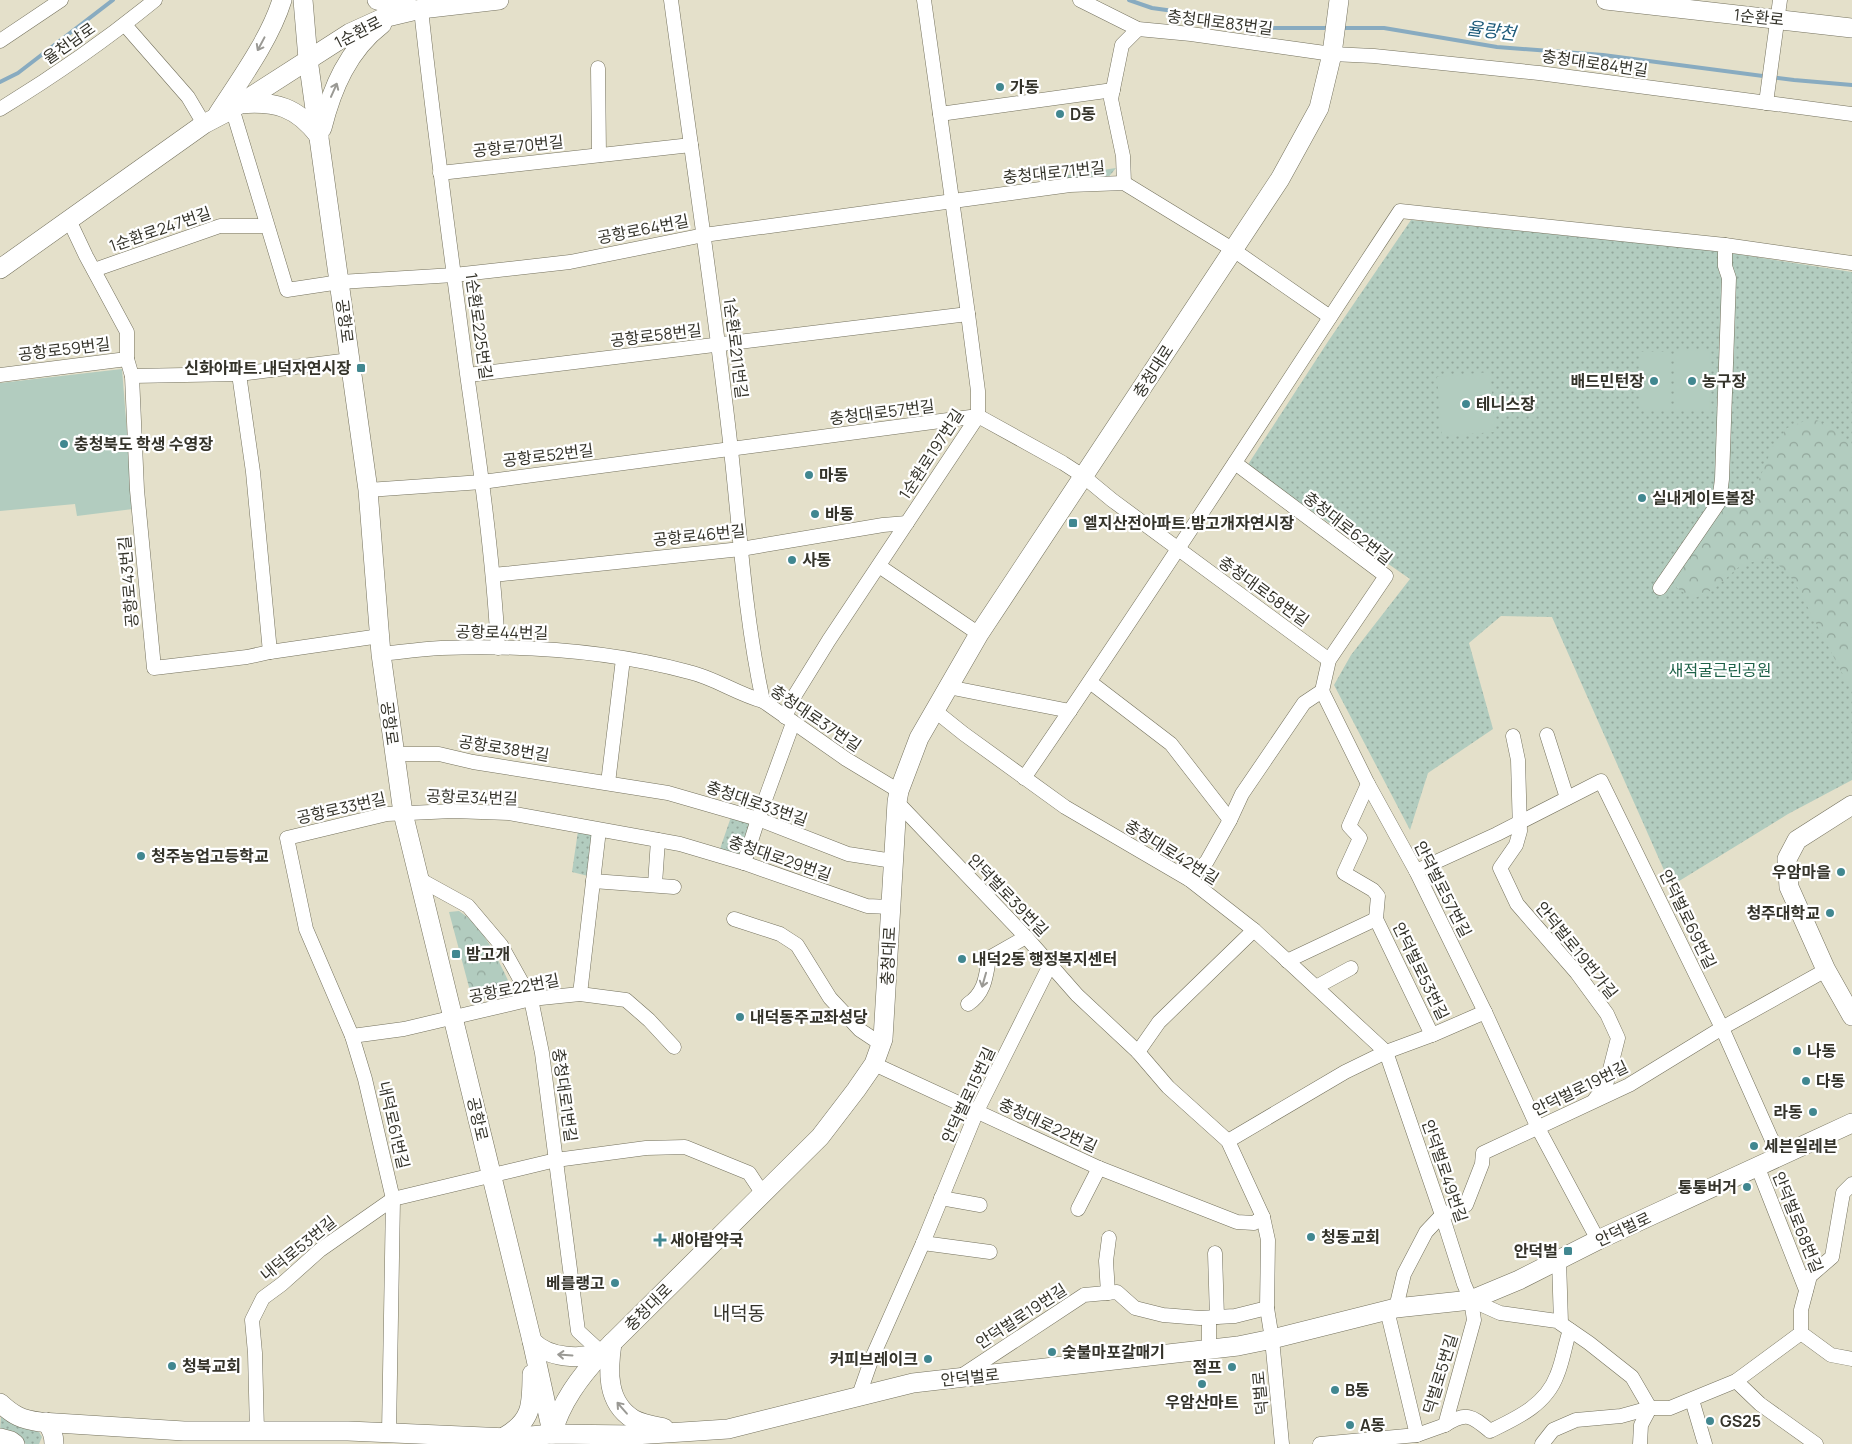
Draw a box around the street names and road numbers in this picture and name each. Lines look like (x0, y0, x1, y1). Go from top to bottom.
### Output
street label: 1순환로 (1733, 3, 1785, 31)
street label: 충청대로83번길 (1166, 5, 1274, 39)
street label: 1순환로 (331, 11, 386, 53)
street label: 율천남로 (39, 17, 100, 69)
street label: 충청대로84번길 (1540, 45, 1650, 81)
street label: 공항로70번길 (471, 130, 565, 162)
street label: 충청대로71번길 (1002, 156, 1106, 188)
street label: 1순환로247번길 (106, 201, 214, 257)
street label: 공항로64번길 (595, 209, 691, 249)
street label: 1순환로225번길 (461, 271, 497, 381)
street label: 1순환로211번길 (719, 296, 753, 400)
street label: 공항로 (331, 298, 359, 345)
street label: 공항로58번길 (609, 318, 703, 352)
street label: 공항로59번길 (17, 332, 111, 366)
street label: 충청대로 (1128, 340, 1178, 402)
street label: 충청대로57번길 (828, 395, 936, 429)
street label: 1순환로197번길 (894, 404, 968, 504)
street label: 공항로52번길 (501, 439, 595, 471)
street label: 충청대로62번길 (1299, 486, 1397, 570)
street label: 공항로46번길 (652, 519, 746, 551)
street label: 공항로43번길 (113, 535, 143, 629)
street label: 충청대로58번길 (1214, 551, 1314, 631)
street label: 공항로44번길 (456, 620, 548, 644)
street label: 충청대로37번길 (766, 679, 866, 757)
street label: 공항로 (376, 700, 404, 747)
street label: 공항로38번길 (457, 730, 551, 766)
street label: 충청대로33번길 (703, 775, 811, 831)
street label: 공항로34번길 (426, 784, 518, 810)
street label: 공항로33번길 (294, 787, 388, 829)
street label: 충청대로42번길 (1121, 814, 1223, 890)
street label: 충청대로29번길 (726, 830, 834, 886)
street label: 안덕벌로57번길 (1409, 837, 1477, 941)
street label: 안덕벌로39번길 (963, 849, 1053, 941)
street label: 안덕벌로69번길 (1654, 866, 1722, 972)
street label: 안덕벌로19번가길 (1531, 897, 1623, 1003)
street label: 안덕벌로53번길 (1388, 918, 1454, 1024)
street label: 충청대로 (875, 926, 901, 986)
street label: 공항로22번길 (467, 968, 561, 1008)
street label: 안덕벌로15번길 (936, 1043, 1000, 1147)
street label: 충청대로1번길 (548, 1047, 582, 1143)
street label: 안덕벌로19번길 (1528, 1055, 1632, 1121)
street label: 내덕로61번길 (373, 1079, 415, 1171)
street label: 충청대로22번길 (995, 1093, 1101, 1157)
street label: 공항로 (462, 1095, 494, 1143)
street label: 안덕벌로49번길 (1417, 1117, 1473, 1225)
street label: 안덕벌로68번길 (1768, 1168, 1828, 1276)
street label: 안덕벌로 (1592, 1206, 1655, 1251)
street label: 내덕로53번길 (255, 1211, 341, 1285)
street label: 충청대로 (619, 1278, 677, 1336)
street label: 안덕벌로19번길 (971, 1278, 1071, 1354)
street label: 덕벌로5번길 (1417, 1331, 1463, 1417)
street label: 안덕벌로 (940, 1363, 1001, 1391)
street label: 덕벌로 (1247, 1370, 1273, 1416)

